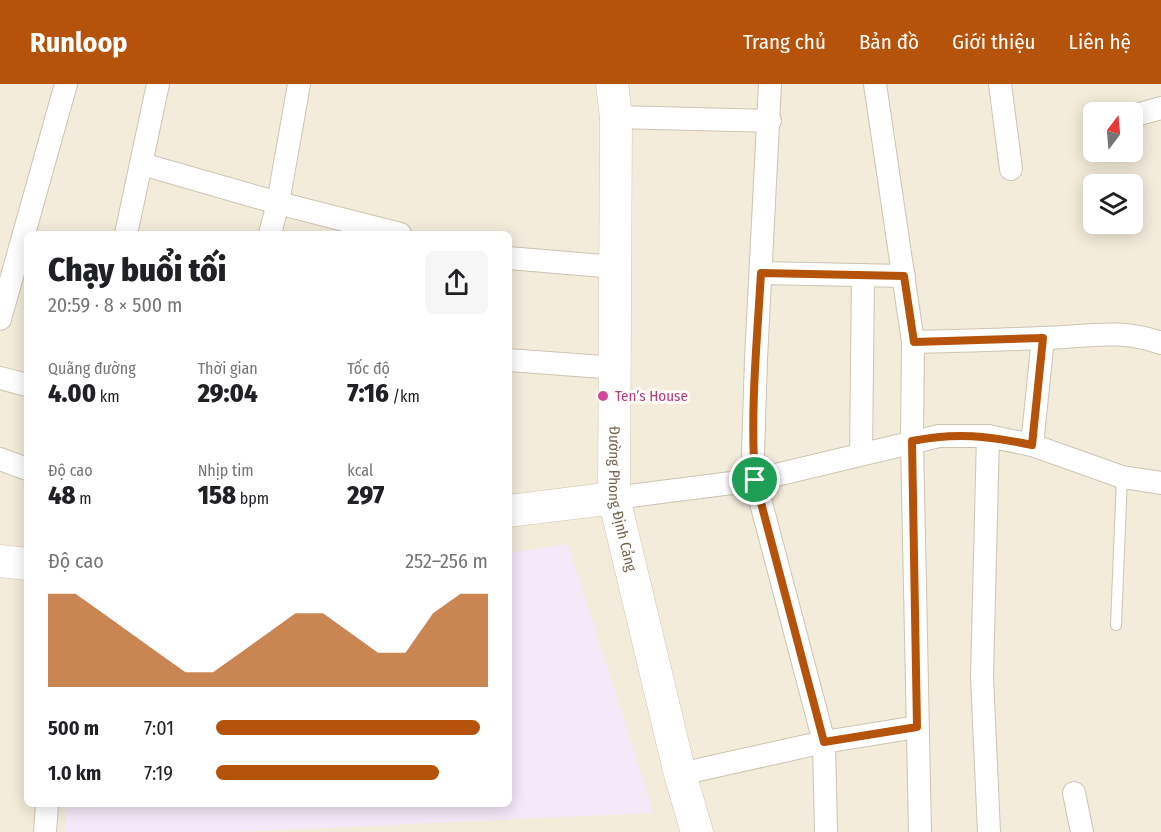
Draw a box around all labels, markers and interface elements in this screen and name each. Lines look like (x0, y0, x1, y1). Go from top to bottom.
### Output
text: Runloop (30, 26, 128, 59)
text: Trang chủ (743, 29, 826, 55)
text: Bản đồ (859, 29, 919, 55)
text: Giới thiệu (952, 29, 1036, 55)
text: Liên hệ (1069, 29, 1131, 55)
north arrow (1083, 102, 1143, 162)
map controls (1083, 102, 1143, 234)
button: layers (1083, 174, 1143, 234)
text: Chạy buổi tối (48, 250, 226, 290)
button: share (425, 251, 488, 314)
text: 20:59 · 8 × 500 m (48, 293, 182, 317)
text: Quãng đường (48, 359, 136, 378)
text: Thời gian (198, 359, 258, 378)
text: Tốc độ (347, 359, 390, 378)
text: 4.00 (48, 378, 96, 409)
text: 29:04 (198, 378, 258, 409)
text: 7:16 (347, 378, 389, 409)
text: km (96, 387, 120, 406)
text: /km (389, 387, 420, 406)
place label: Ten’s House (615, 387, 688, 405)
marker: Ten’s House (596, 389, 610, 403)
street label: Đường Phong Định Cảng (605, 426, 640, 573)
pin (729, 454, 780, 505)
text: Độ cao (48, 461, 93, 480)
text: Nhịp tim (198, 461, 254, 480)
text: kcal (347, 461, 373, 480)
icon: arrive (738, 463, 771, 496)
text: 48 (48, 480, 76, 511)
text: 158 (198, 480, 236, 511)
text: 297 (347, 480, 384, 511)
text: m (76, 489, 92, 508)
text: bpm (236, 489, 269, 508)
text: Độ cao (48, 549, 104, 573)
text: 252–256 m (405, 549, 488, 573)
text: 500 m (48, 716, 99, 740)
text: 7:01 (144, 716, 174, 740)
text: 1.0 km (48, 761, 101, 785)
text: 7:19 (144, 761, 173, 785)

